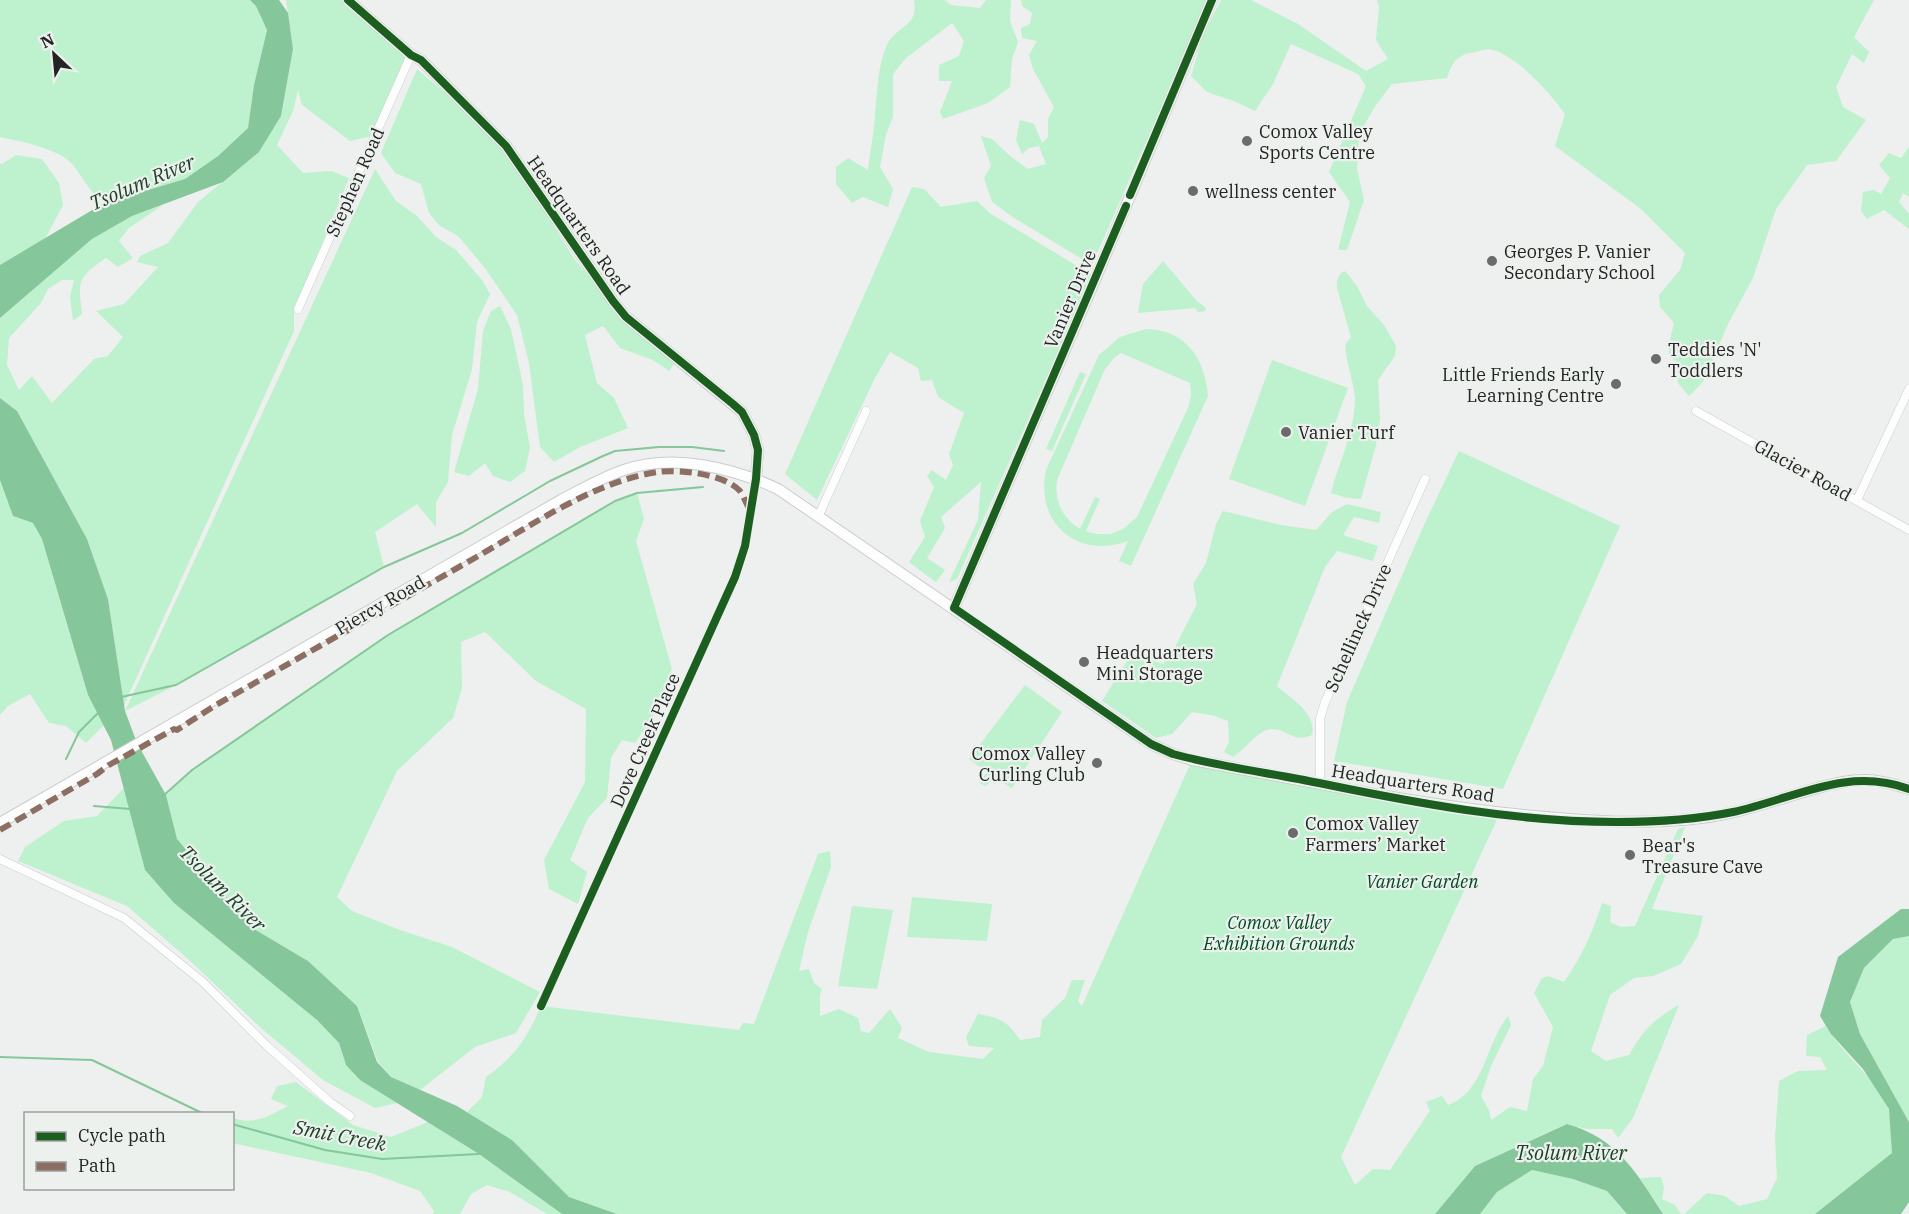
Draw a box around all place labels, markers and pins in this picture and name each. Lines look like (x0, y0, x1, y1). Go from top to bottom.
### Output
place label: Comox Valley Sports Centre (1259, 120, 1375, 164)
marker: Comox Valley Sports Centre (1240, 134, 1254, 148)
place label: wellness center (1205, 180, 1336, 203)
marker: wellness center (1186, 184, 1200, 198)
place label: Georges P. Vanier Secondary School (1504, 240, 1655, 284)
marker: Georges P. Vanier Secondary School (1485, 254, 1499, 268)
place label: Teddies 'N' Toddlers (1668, 338, 1762, 382)
marker: Teddies 'N' Toddlers (1649, 352, 1663, 366)
place label: Little Friends Early Learning Centre (1442, 363, 1604, 407)
marker: Little Friends Early Learning Centre (1609, 377, 1623, 391)
place label: Vanier Turf (1298, 421, 1396, 444)
marker: Vanier Turf (1279, 425, 1293, 439)
place label: Headquarters Mini Storage (1096, 641, 1213, 685)
marker: Headquarters Mini Storage (1077, 655, 1091, 669)
place label: Comox Valley Curling Club (971, 742, 1085, 786)
marker: Comox Valley Curling Club (1090, 756, 1104, 770)
place label: Comox Valley Farmers’ Market (1305, 812, 1446, 856)
marker: Comox Valley Farmers’ Market (1286, 826, 1300, 840)
place label: Bear's Treasure Cave (1642, 834, 1763, 878)
marker: Bear's Treasure Cave (1623, 848, 1637, 862)

